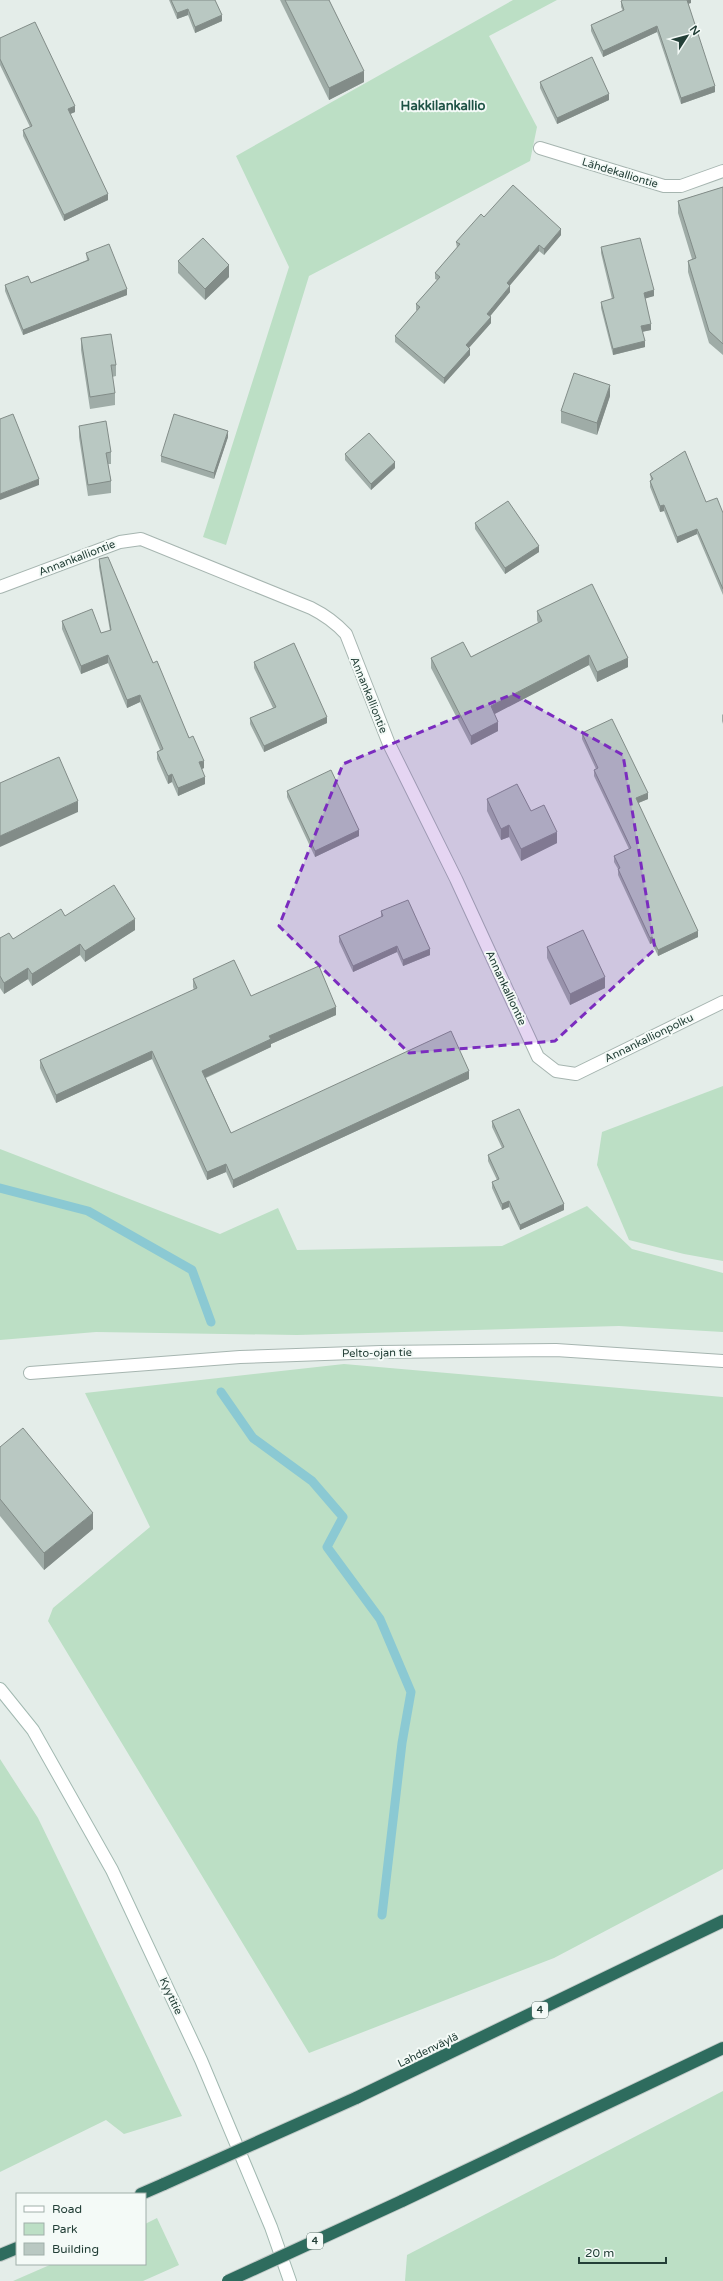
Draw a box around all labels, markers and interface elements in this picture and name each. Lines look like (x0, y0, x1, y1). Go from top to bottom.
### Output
north arrow (667, 16, 707, 56)
text: N (687, 23, 703, 38)
district label: Hakkilankallio (401, 98, 486, 114)
street label: Lähdekalliontie (580, 155, 660, 191)
street label: Annankalliontie (37, 537, 117, 579)
street label: Annankalliontie (348, 655, 390, 735)
street label: Annankalliontie (483, 948, 529, 1028)
street label: Annankallionpolku (602, 1011, 696, 1065)
street label: Pelto-ojan tie (342, 1346, 412, 1360)
street label: Kyytitie (157, 1975, 185, 2017)
road number: 4 (532, 2002, 548, 2018)
street label: Lahdenväylä (396, 2030, 460, 2070)
legend (16, 2193, 146, 2265)
text: Road (52, 2202, 82, 2216)
text: Park (52, 2222, 78, 2236)
road number: 4 (307, 2233, 323, 2249)
scale bar (579, 2239, 666, 2265)
text: Building (52, 2242, 99, 2256)
text: 20 m (585, 2246, 614, 2260)

